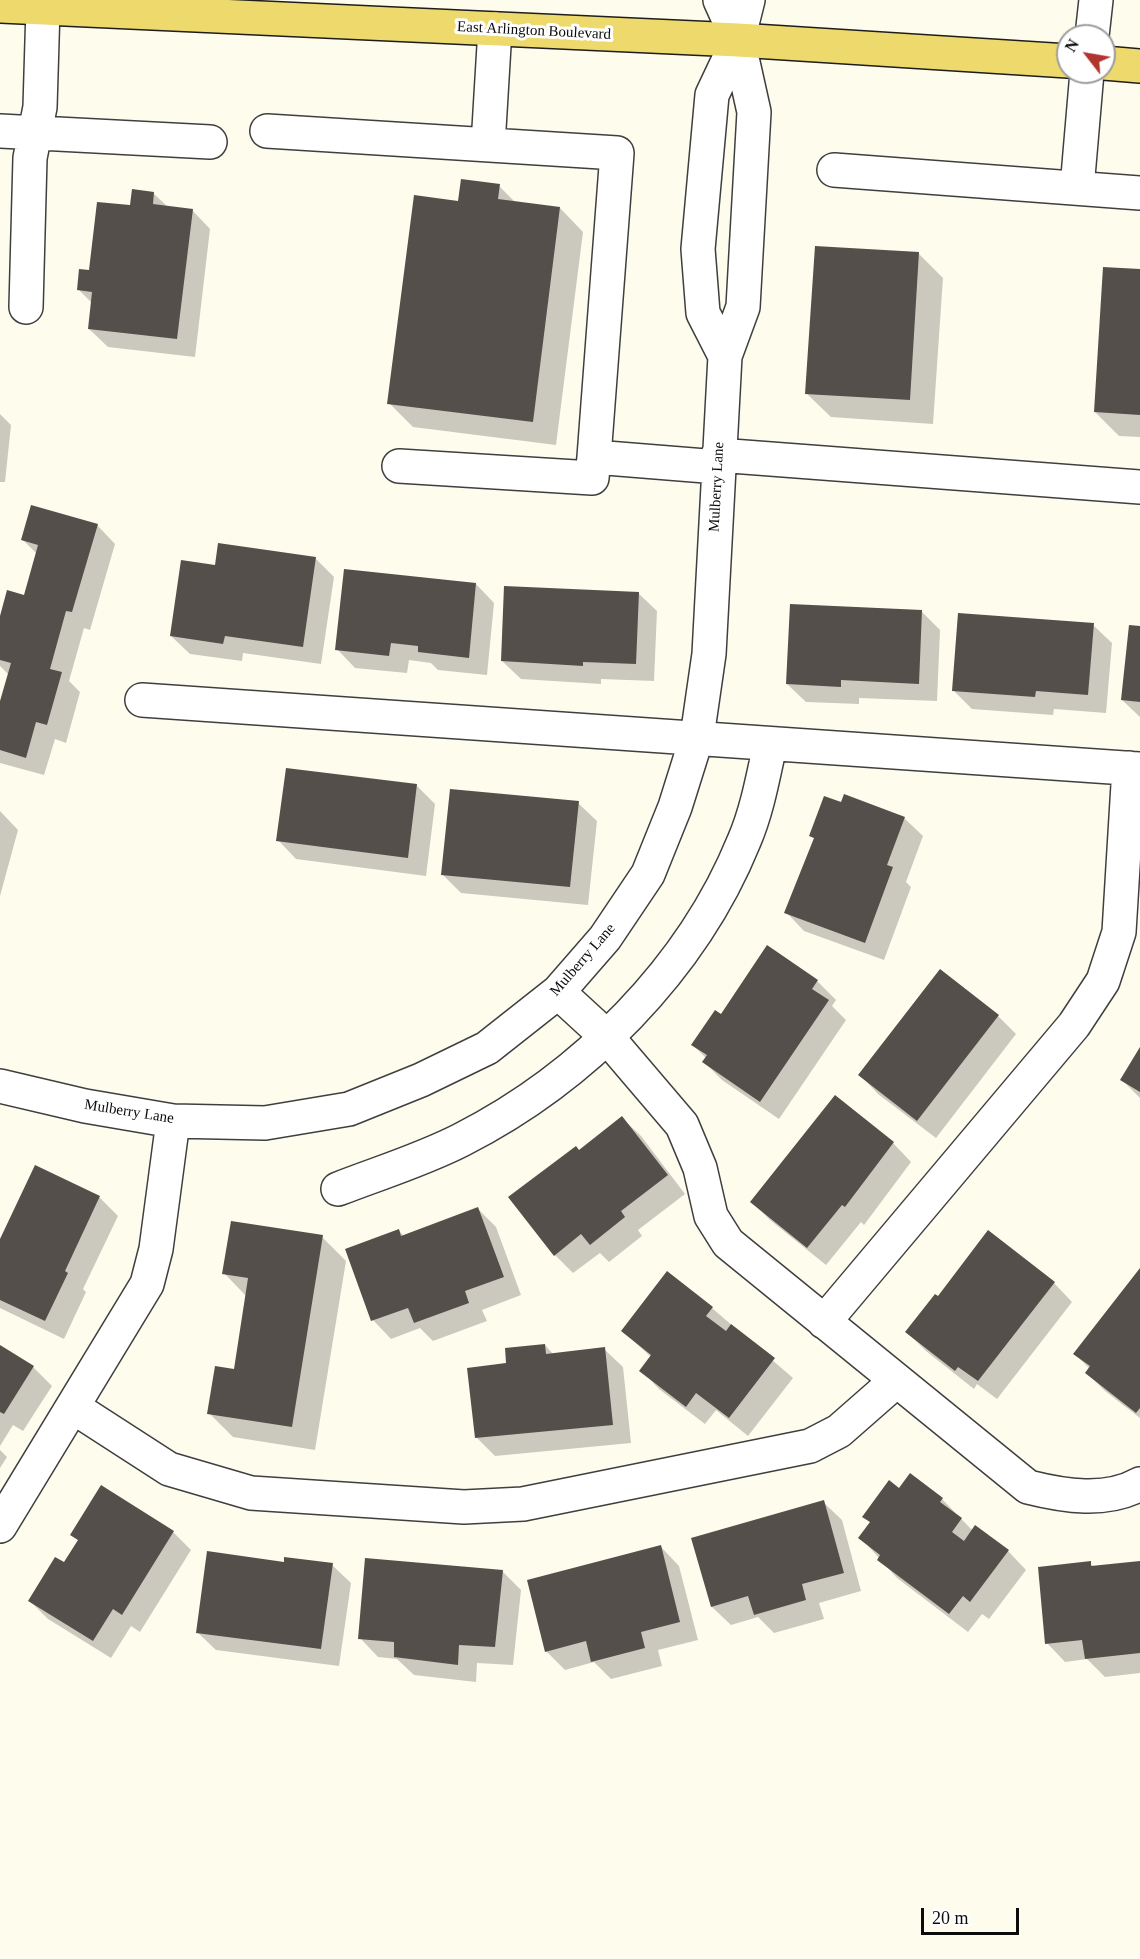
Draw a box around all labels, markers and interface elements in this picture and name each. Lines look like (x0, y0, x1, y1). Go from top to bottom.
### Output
street label: East Arlington Boulevard (457, 18, 611, 44)
north arrow (1056, 24, 1116, 84)
text: N (1062, 36, 1082, 55)
street label: Mulberry Lane (706, 441, 728, 533)
street label: Mulberry Lane (547, 920, 619, 1000)
street label: Mulberry Lane (83, 1096, 175, 1128)
scale bar (924, 1896, 1022, 1934)
text: 20 m (932, 1908, 969, 1928)

